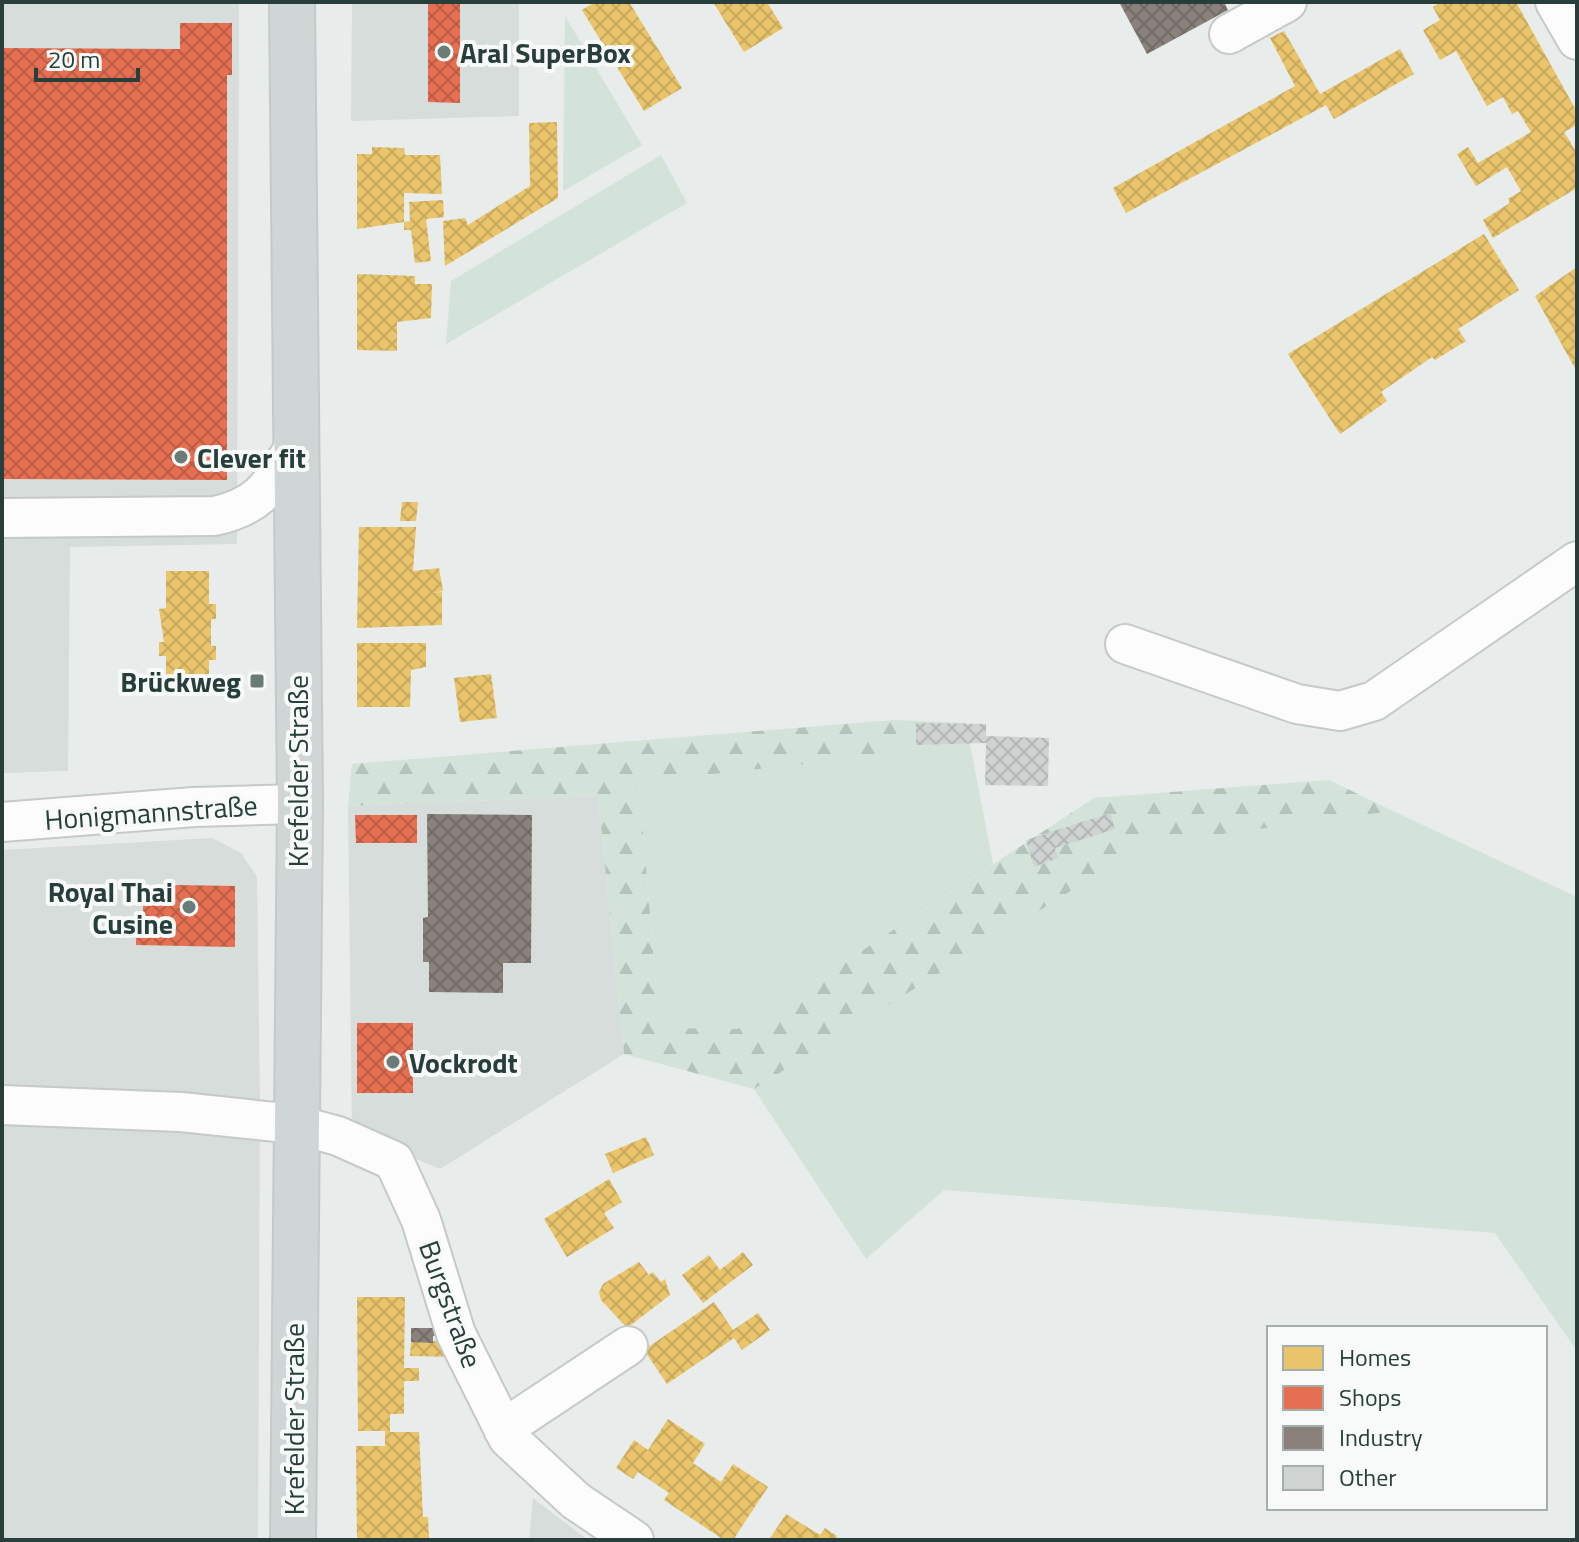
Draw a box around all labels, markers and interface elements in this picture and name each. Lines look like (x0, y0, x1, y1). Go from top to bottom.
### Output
place label: Aral SuperBox (460, 31, 631, 74)
scale bar (36, 32, 138, 82)
text: 20 m (48, 41, 100, 77)
marker: Aral SuperBox (435, 43, 453, 61)
place label: Clever fit (197, 436, 306, 479)
marker: Clever fit (172, 448, 190, 466)
place label: Brückweg (120, 660, 241, 703)
marker: Brückweg (248, 672, 266, 690)
street label: Krefelder Straße (276, 675, 319, 867)
street label: Honigmannstraße (43, 783, 259, 841)
place label: Royal Thai Cusine (48, 870, 173, 945)
marker: Royal Thai Cusine (180, 898, 198, 916)
place label: Vockrodt (409, 1041, 518, 1084)
marker: Vockrodt (384, 1053, 402, 1071)
street label: Burgstraße (408, 1234, 494, 1374)
street label: Krefelder Straße (272, 1323, 315, 1515)
legend (1267, 1326, 1547, 1510)
text: Homes (1339, 1339, 1411, 1375)
text: Shops (1339, 1379, 1401, 1415)
text: Industry (1339, 1419, 1423, 1455)
text: Other (1339, 1459, 1397, 1495)

